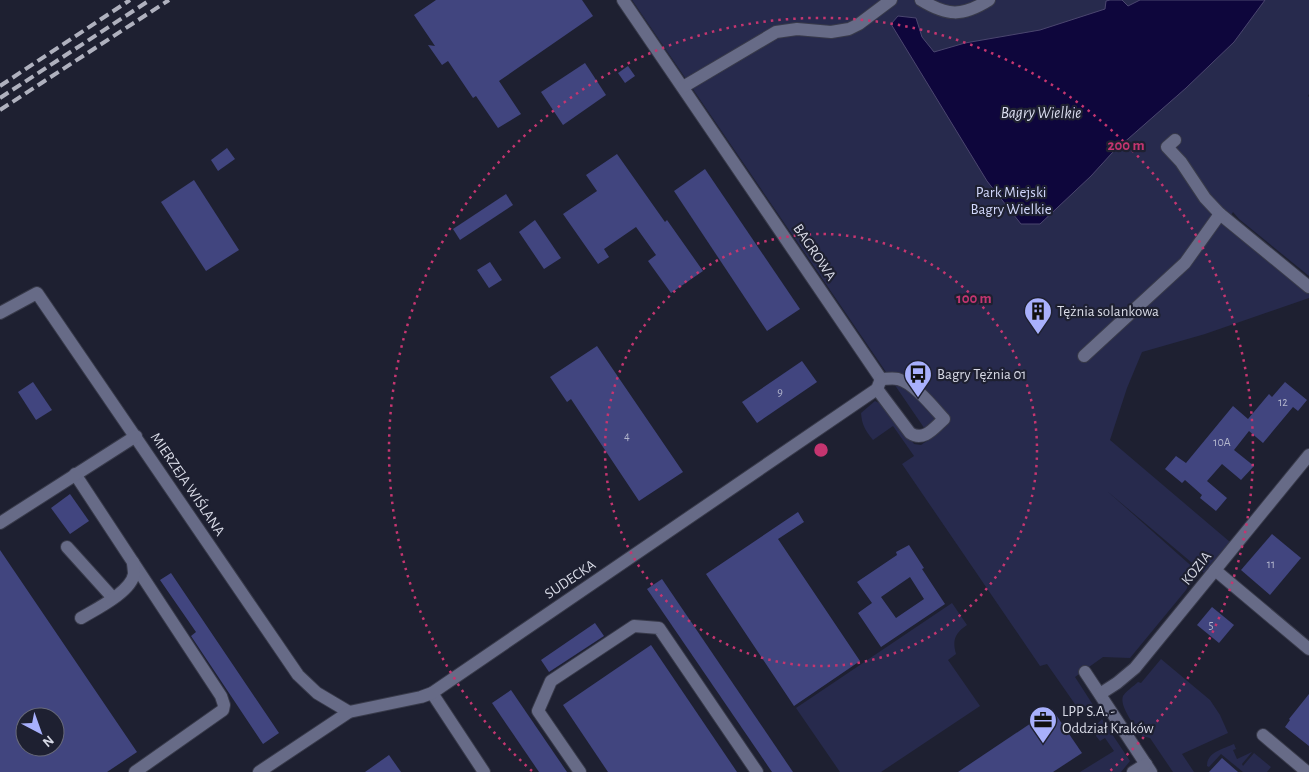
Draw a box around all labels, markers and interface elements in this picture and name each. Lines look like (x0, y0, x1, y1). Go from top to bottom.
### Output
water label: Bagry Wielkie (1001, 105, 1081, 121)
text: 200 m (1107, 138, 1145, 153)
park label: Park Miejski Bagry Wielkie (970, 185, 1052, 217)
street label: BAGROWA (790, 221, 839, 284)
text: 100 m (956, 291, 992, 306)
building icon: Tężnia solankowa (1023, 296, 1053, 335)
place label: Tężnia solankowa (1057, 304, 1159, 319)
bus stop icon: Bagry Tężnia 01 (903, 359, 933, 398)
place label: Bagry Tężnia 01 (937, 367, 1027, 382)
house number: 9 (777, 386, 783, 398)
house number: 12 (1278, 396, 1288, 408)
street label: MIERZEJA WIŚLANA (148, 429, 229, 539)
house number: 4 (624, 430, 630, 442)
house number: 10A (1213, 436, 1231, 448)
centre of rings (812, 441, 830, 459)
street label: KOZIA (1179, 549, 1214, 588)
street label: SUDECKA (542, 557, 599, 602)
house number: 11 (1267, 558, 1275, 570)
house number: 5 (1208, 619, 1214, 631)
place label: LPP S.A. - Oddział Kraków (1062, 704, 1154, 736)
office icon: LPP S.A. - Oddział Kraków (1028, 705, 1058, 744)
north arrow (15, 707, 65, 757)
text: N (40, 733, 56, 750)

